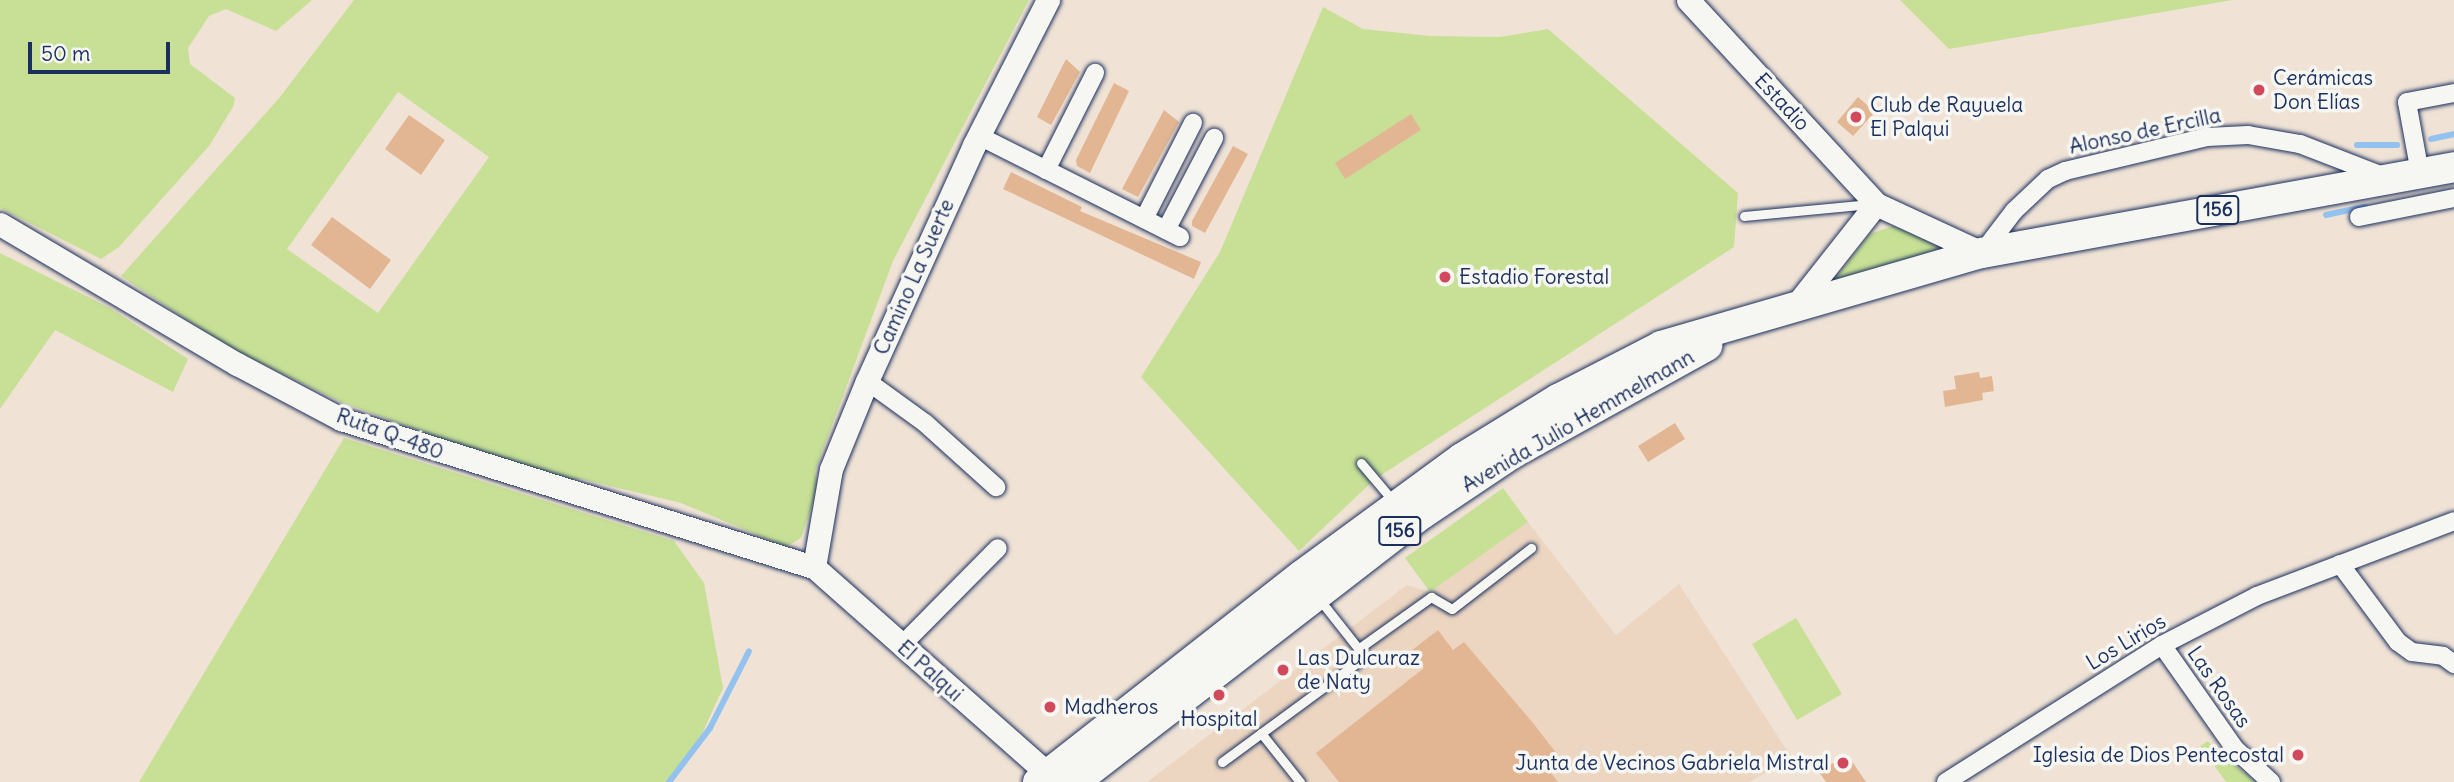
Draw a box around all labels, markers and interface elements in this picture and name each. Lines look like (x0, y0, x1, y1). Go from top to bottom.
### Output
scale bar (32, 28, 173, 72)
text: 50 m (41, 40, 90, 67)
place label: Cerámicas Don Elías (2273, 65, 2373, 115)
street label: Estadio (1749, 68, 1815, 136)
marker: Cerámicas Don Elías (2251, 82, 2267, 98)
place label: Club de Rayuela El Palqui (1870, 92, 2023, 142)
street label: Alonso de Ercilla (2067, 103, 2223, 159)
marker: Club de Rayuela El Palqui (1848, 109, 1864, 125)
road number: 156 (2195, 194, 2241, 226)
street label: Camino La Suerte (868, 195, 960, 359)
place label: Estadio Forestal (1459, 264, 1609, 290)
marker: Estadio Forestal (1437, 269, 1453, 285)
street label: Avenida Julio Hemmelmann (1457, 344, 1699, 498)
street label: Ruta Q-480 (333, 403, 447, 465)
road number: 156 (1377, 516, 1423, 546)
street label: Los Lirios (2082, 608, 2170, 676)
street label: El Palqui (892, 635, 968, 707)
street label: Las Rosas (2182, 641, 2256, 733)
place label: Las Dulcuraz de Naty (1297, 645, 1420, 695)
marker: Las Dulcuraz de Naty (1275, 662, 1291, 678)
marker: Hospital (1211, 687, 1227, 703)
place label: Madheros (1064, 694, 1158, 720)
marker: Madheros (1042, 699, 1058, 715)
place label: Hospital (1181, 706, 1257, 732)
place label: Iglesia de Dios Pentecostal (2033, 742, 2284, 768)
marker: Iglesia de Dios Pentecostal (2290, 747, 2306, 763)
place label: Junta de Vecinos Gabriela Mistral (1516, 750, 1829, 776)
marker: Junta de Vecinos Gabriela Mistral (1835, 755, 1851, 771)

